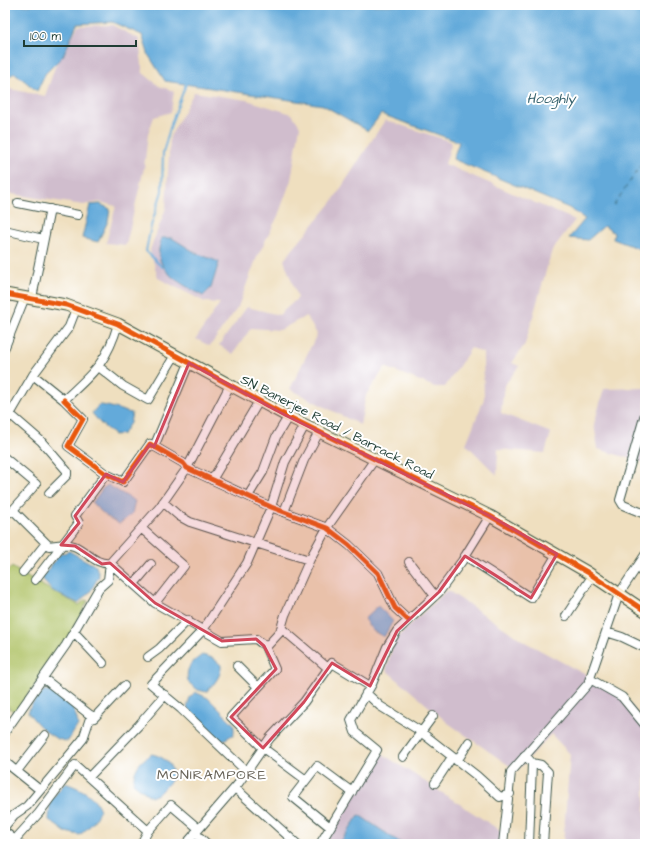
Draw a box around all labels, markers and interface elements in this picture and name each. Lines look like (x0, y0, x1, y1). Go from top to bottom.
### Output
scale bar (24, 22, 136, 48)
text: 100 m (30, 28, 61, 45)
water label: Hooghly (527, 89, 576, 109)
street label: SN Banerjee Road / Barrack Road (238, 370, 437, 484)
district label: MONIRAMPORE (157, 765, 267, 785)

